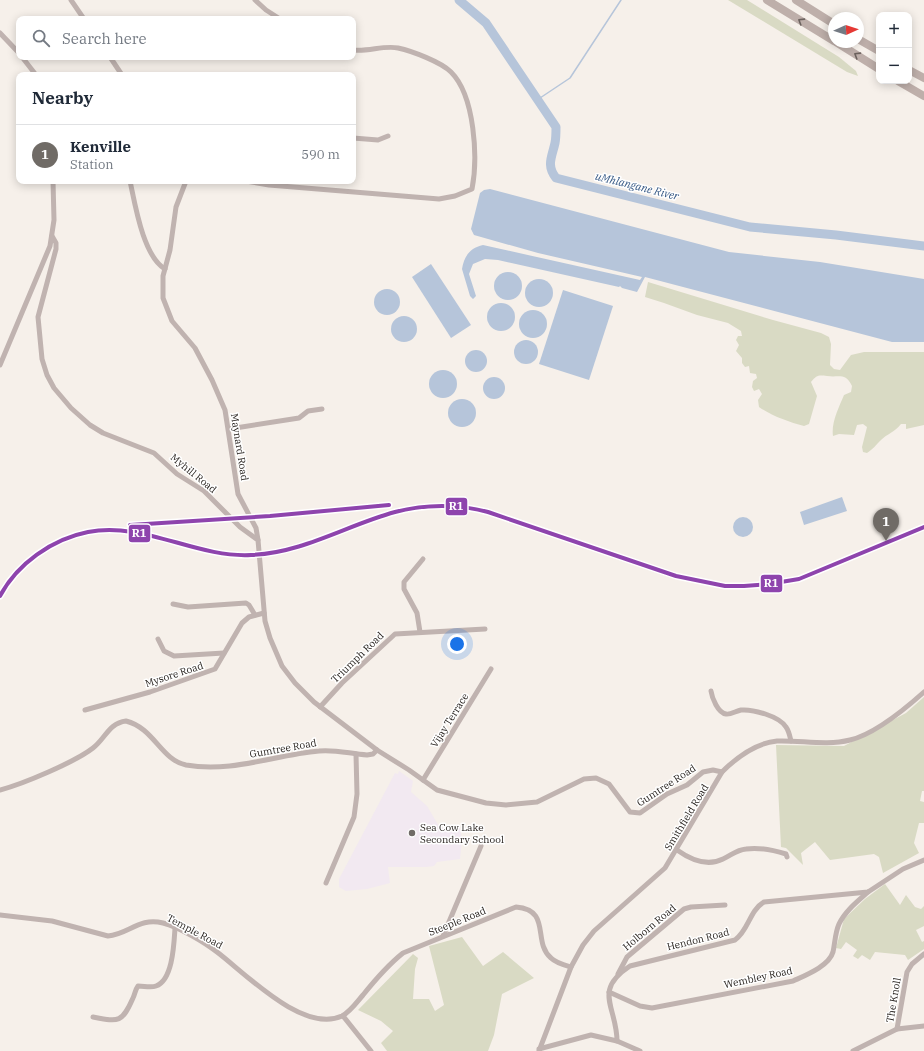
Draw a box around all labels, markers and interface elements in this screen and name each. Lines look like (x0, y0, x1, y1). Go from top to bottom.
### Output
north arrow (828, 12, 864, 48)
map controls (876, 12, 912, 84)
button: + (876, 12, 912, 48)
search box (16, 16, 356, 60)
one-way arrow (798, 18, 805, 25)
icon: search (30, 27, 52, 49)
text: Search here (62, 29, 147, 48)
button: − (876, 48, 912, 84)
one-way arrow (854, 53, 861, 60)
text: Nearby (32, 87, 93, 109)
text: Kenville (70, 137, 131, 156)
text: 1 (41, 146, 49, 163)
text: 590 m (301, 146, 340, 163)
text: Station (70, 156, 114, 173)
water label: uMhlangane River (594, 169, 681, 203)
street label: Maynard Road (228, 413, 251, 482)
street label: Myhill Road (168, 451, 219, 496)
line badge: R1 (445, 497, 468, 516)
text: R1 (449, 499, 464, 513)
pin: 1 (873, 508, 899, 541)
line badge: R1 (128, 524, 151, 543)
text: R1 (132, 526, 147, 540)
line badge: R1 (760, 574, 783, 593)
text: R1 (764, 576, 779, 590)
street label: Triumph Road (328, 629, 386, 686)
your location (447, 634, 467, 654)
street label: Mysore Road (143, 659, 205, 690)
street label: Vijay Terrace (428, 691, 471, 750)
street label: Gumtree Road (249, 736, 318, 761)
street label: Gumtree Road (634, 762, 698, 809)
street label: Smithfield Road (661, 782, 711, 853)
place label: Sea Cow Lake Secondary School (420, 821, 504, 846)
marker: Sea Cow Lake Secondary School (407, 828, 417, 838)
street label: Holborn Road (620, 901, 678, 953)
street label: Steeple Road (427, 904, 488, 939)
street label: Temple Road (165, 911, 225, 952)
street label: Hendon Road (666, 925, 731, 954)
street label: Wembley Road (723, 964, 794, 991)
street label: The Knoll (883, 977, 904, 1024)

